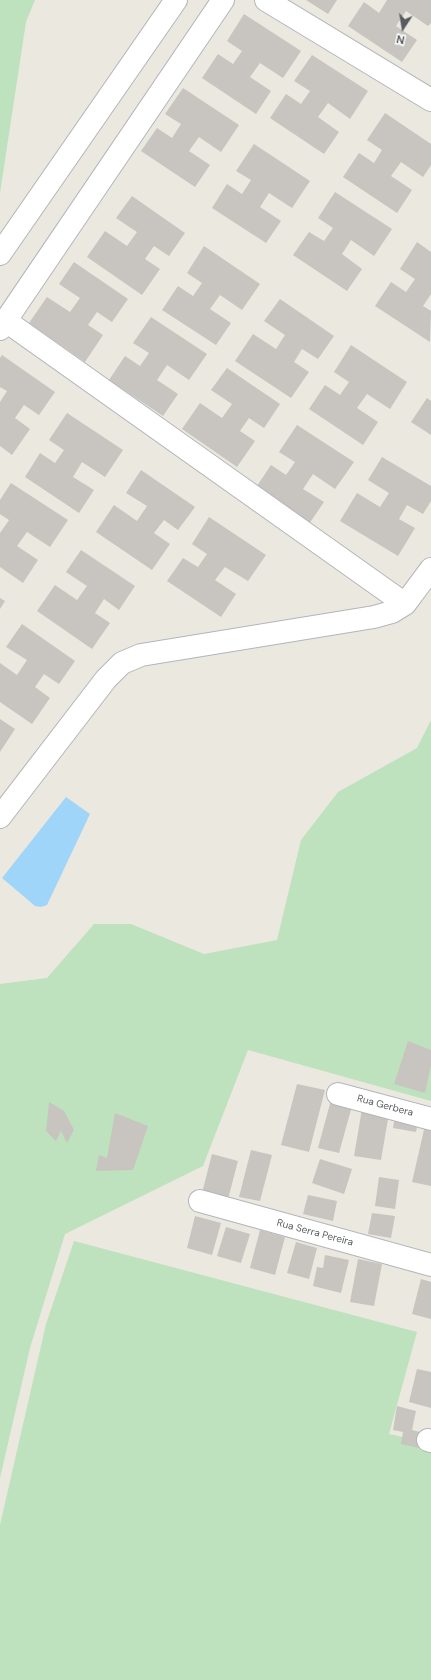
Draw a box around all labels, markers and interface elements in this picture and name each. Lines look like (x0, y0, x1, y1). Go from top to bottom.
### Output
north arrow (383, 8, 423, 48)
text: N (395, 32, 406, 47)
street label: Rua Gerbera (356, 1093, 414, 1119)
street label: Rua Serra Pereira (275, 1217, 355, 1249)

